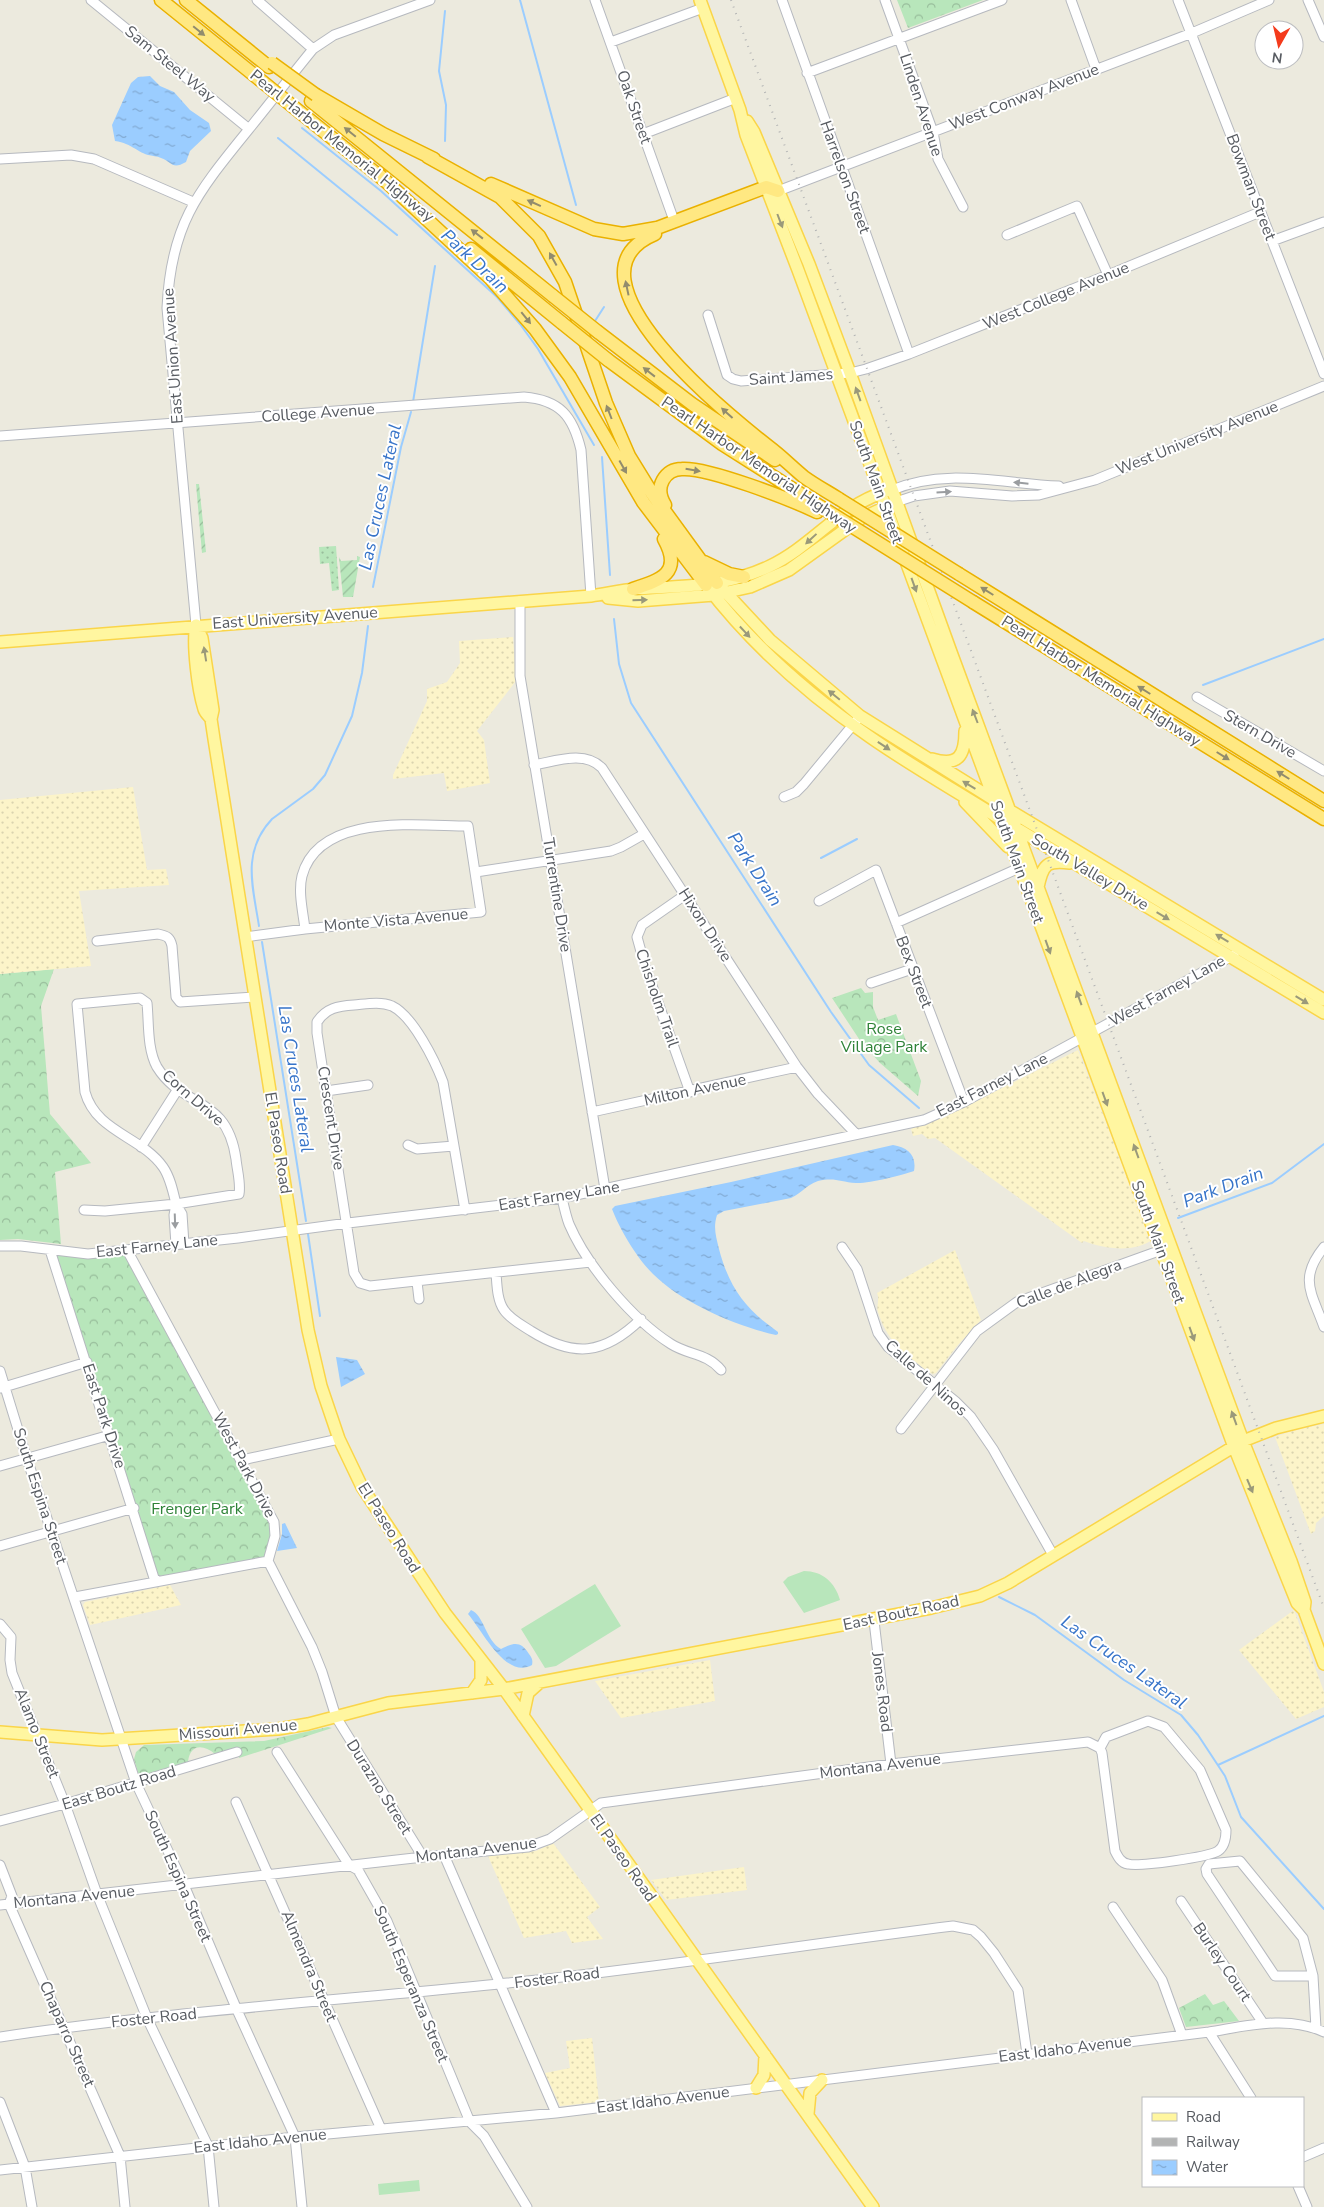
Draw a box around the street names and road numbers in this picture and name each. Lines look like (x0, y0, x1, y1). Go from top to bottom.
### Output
street label: Sam Steel Way (120, 21, 221, 108)
street label: Linden Avenue (894, 51, 948, 159)
street label: West Conway Avenue (946, 58, 1102, 136)
street label: Pearl Harbor Memorial Highway (245, 65, 439, 228)
street label: Oak Street (611, 67, 657, 147)
street label: Harrelson Street (814, 118, 876, 237)
street label: Bowman Street (1221, 131, 1281, 244)
street label: West College Avenue (980, 257, 1132, 335)
street label: East Union Avenue (157, 287, 189, 425)
street label: Saint James (748, 363, 834, 391)
street label: Pearl Harbor Memorial Highway (657, 391, 862, 539)
street label: West University Avenue (1113, 395, 1281, 481)
street label: College Avenue (261, 398, 375, 428)
street label: South Main Street (844, 418, 909, 547)
street label: East University Avenue (212, 601, 378, 635)
street label: Pearl Harbor Memorial Highway (997, 610, 1206, 752)
street label: Stern Drive (1220, 704, 1300, 764)
street label: South Main Street (985, 798, 1050, 927)
street label: South Valley Drive (1027, 828, 1153, 916)
street label: Turrentine Drive (537, 836, 577, 954)
street label: Hixon Drive (673, 884, 737, 966)
street label: Monte Vista Avenue (323, 903, 469, 937)
street label: Bex Street (890, 933, 938, 1012)
street label: Chisholm Trail (630, 946, 684, 1050)
street label: West Farney Lane (1105, 950, 1229, 1032)
street label: East Farney Lane (933, 1047, 1051, 1123)
street label: Crescent Drive (312, 1064, 350, 1172)
street label: Corn Drive (157, 1065, 229, 1131)
street label: Milton Avenue (642, 1068, 748, 1112)
street label: El Paseo Road (259, 1090, 297, 1196)
street label: East Farney Lane (497, 1176, 621, 1216)
street label: South Main Street (1126, 1178, 1191, 1307)
street label: East Farney Lane (95, 1229, 219, 1263)
street label: Calle de Alegra (1013, 1254, 1125, 1314)
street label: Calle de Ninos (880, 1335, 972, 1421)
street label: East Park Drive (77, 1361, 131, 1471)
street label: West Park Drive (207, 1408, 281, 1522)
street label: South Espina Street (8, 1425, 72, 1567)
street label: El Paseo Road (352, 1479, 426, 1577)
street label: East Boutz Road (841, 1590, 961, 1636)
street label: Jones Road (866, 1650, 898, 1733)
street label: Alamo Street (9, 1685, 65, 1782)
street label: Missouri Avenue (178, 1714, 298, 1746)
street label: Durazno Street (341, 1735, 417, 1839)
street label: Montana Avenue (818, 1748, 942, 1784)
street label: East Boutz Road (59, 1760, 179, 1816)
street label: South Espina Street (139, 1807, 217, 1946)
street label: El Paseo Road (584, 1810, 662, 1906)
street label: Montana Avenue (414, 1832, 538, 1868)
street label: Montana Avenue (12, 1880, 136, 1914)
street label: South Esperanza Street (368, 1902, 454, 2066)
street label: Almendra Street (276, 1907, 343, 2025)
street label: Burley Court (1188, 1918, 1257, 2006)
street label: Foster Road (513, 1962, 601, 1994)
street label: Chaparro Street (34, 1977, 100, 2091)
street label: Foster Road (110, 2003, 198, 2033)
street label: East Idaho Avenue (997, 2030, 1133, 2068)
street label: East Idaho Avenue (595, 2081, 731, 2119)
street label: East Idaho Avenue (192, 2123, 328, 2159)

